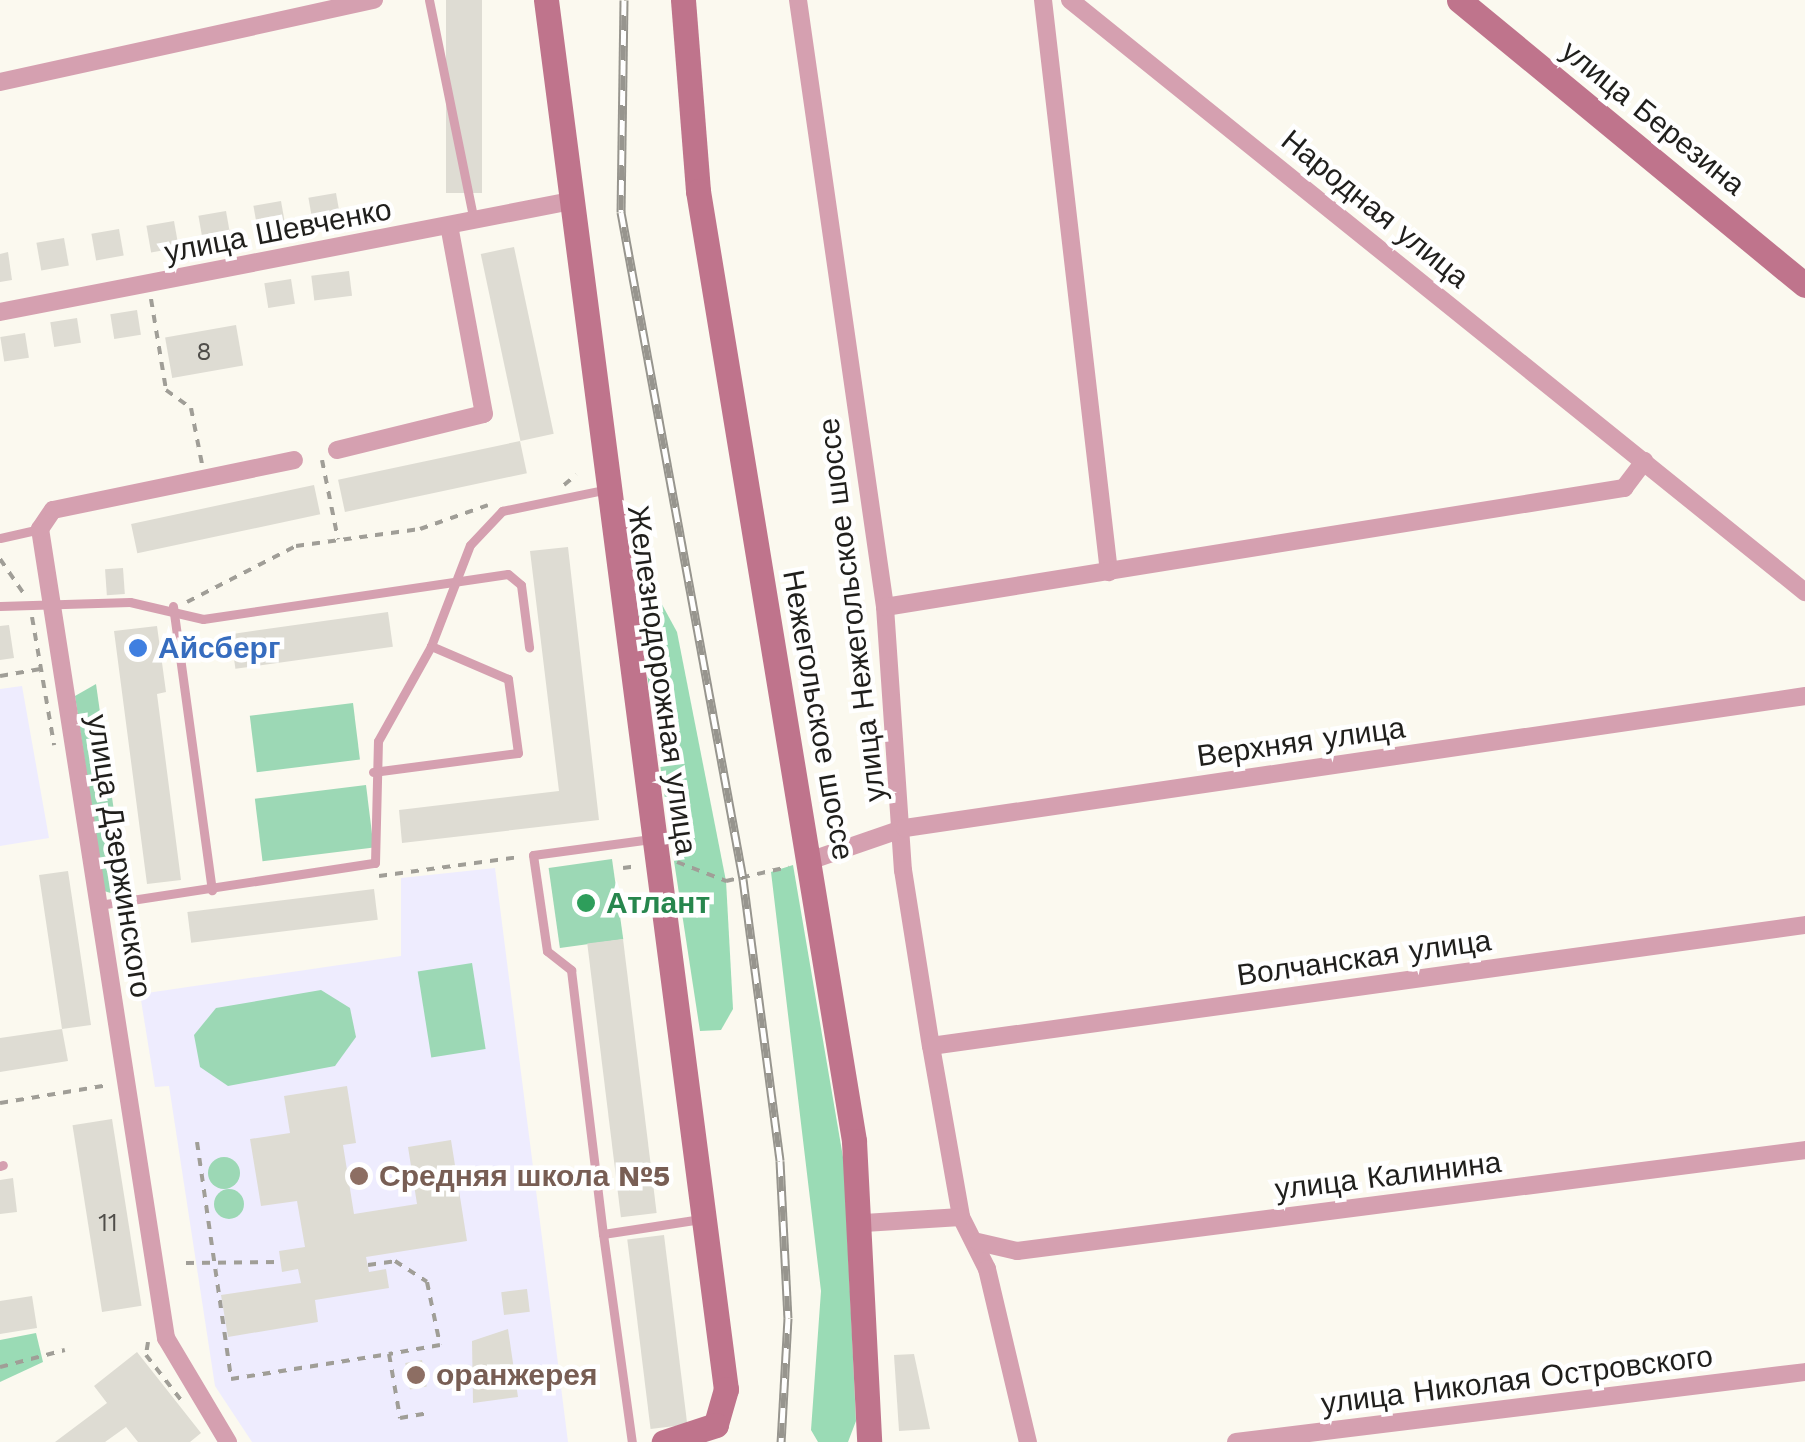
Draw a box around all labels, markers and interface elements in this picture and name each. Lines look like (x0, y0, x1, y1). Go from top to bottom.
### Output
street label: улица Березина (1554, 33, 1752, 203)
street label: Народная улица (1274, 122, 1476, 296)
street label: улица Шевченко (161, 191, 395, 271)
house number: 8 (196, 337, 212, 367)
street label: улица Нежегольское шоссе (811, 416, 893, 804)
street label: Железнодорожная улица (620, 503, 704, 857)
street label: Нежегольское шоссе (775, 567, 861, 863)
place label: Айсберг (158, 630, 280, 666)
marker: Айсберг (127, 637, 149, 659)
street label: Верхняя улица (1195, 710, 1407, 774)
street label: улица Дзержинского (79, 712, 159, 1000)
place label: Атлант (606, 885, 710, 921)
marker: Атлант (575, 892, 597, 914)
street label: Волчанская улица (1235, 922, 1493, 994)
street label: улица Калинина (1273, 1144, 1503, 1208)
place label: Средняя школа №5 (379, 1158, 670, 1194)
marker: Средняя школа №5 (348, 1165, 370, 1187)
house number: 11 (98, 1208, 118, 1238)
street label: улица Николая Островского (1319, 1338, 1715, 1422)
place label: оранжерея (436, 1357, 598, 1393)
marker: оранжерея (405, 1364, 427, 1386)

